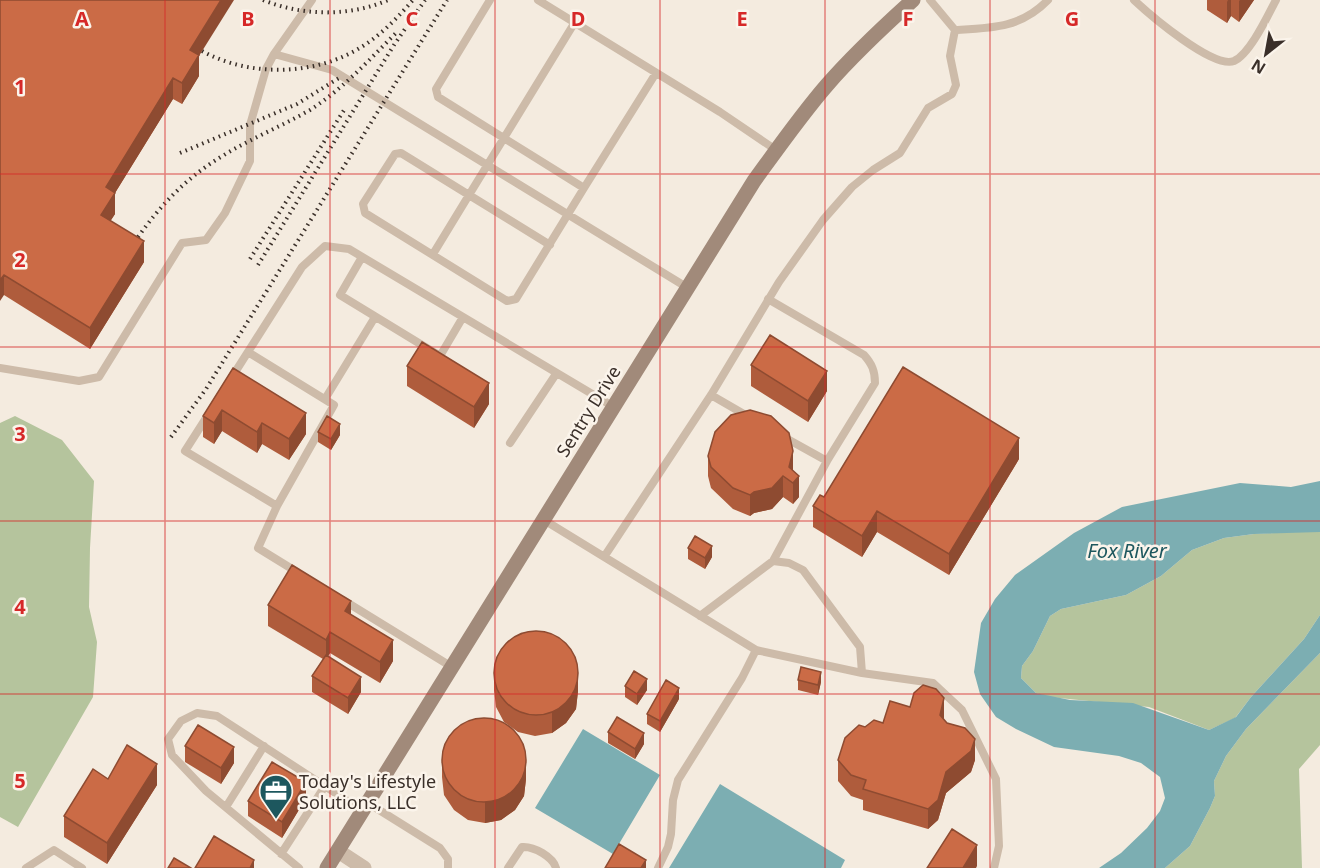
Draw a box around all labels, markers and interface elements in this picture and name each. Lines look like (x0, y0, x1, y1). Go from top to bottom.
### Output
text: A (75, 5, 89, 32)
text: B (241, 5, 255, 32)
text: C (406, 5, 419, 32)
text: D (571, 5, 585, 32)
text: E (736, 5, 748, 32)
text: F (903, 5, 913, 32)
text: G (1065, 5, 1079, 32)
north arrow (1236, 24, 1296, 84)
text: N (1247, 54, 1270, 80)
text: 1 (14, 73, 26, 100)
text: 2 (14, 246, 26, 273)
street label: Sentry Drive (550, 361, 626, 461)
text: 3 (14, 420, 26, 447)
water label: Fox River (1087, 537, 1168, 564)
text: 4 (14, 593, 26, 620)
text: 5 (14, 767, 26, 794)
place label: Today's Lifestyle Solutions, LLC (299, 769, 436, 814)
office icon: Today's Lifestyle Solutions, LLC (258, 773, 294, 820)

